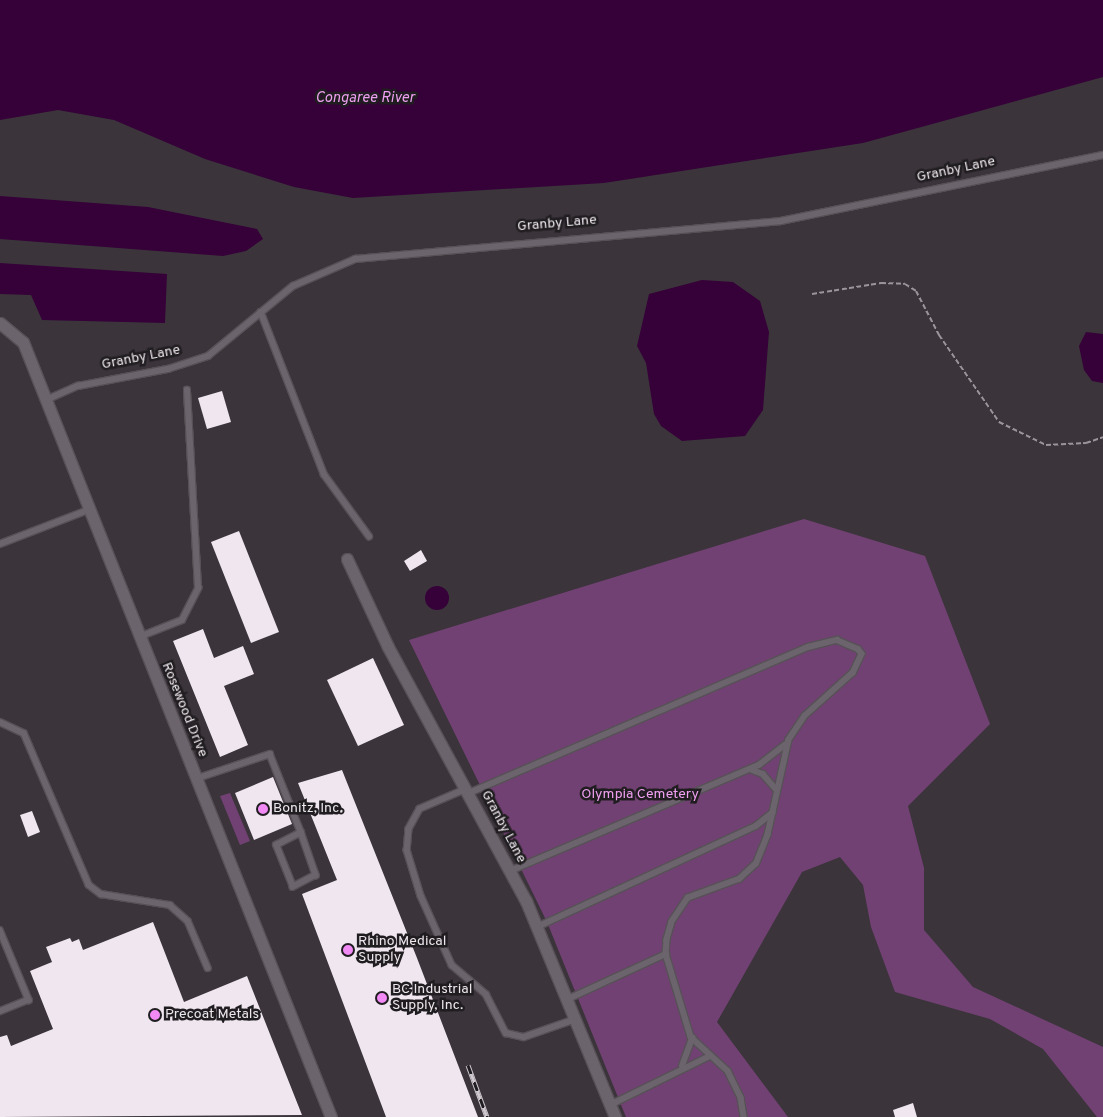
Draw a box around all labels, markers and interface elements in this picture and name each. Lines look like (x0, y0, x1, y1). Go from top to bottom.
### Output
water label: Congaree River (315, 90, 415, 108)
street label: Granby Lane (915, 153, 997, 187)
street label: Granby Lane (517, 212, 597, 236)
street label: Granby Lane (100, 342, 182, 374)
street label: Rosewood Drive (157, 660, 211, 760)
park label: Olympia Cemetery (581, 787, 699, 803)
street label: Granby Lane (477, 788, 529, 866)
place label: Bonitz, Inc. (273, 801, 343, 817)
marker: Bonitz, Inc. (257, 803, 269, 815)
place label: Rhino Medical Supply (358, 934, 446, 966)
marker: Rhino Medical Supply (342, 944, 354, 956)
place label: BC Industrial Supply, Inc. (392, 982, 472, 1014)
marker: BC Industrial Supply, Inc. (376, 992, 388, 1004)
place label: Precoat Metals (165, 1007, 259, 1023)
marker: Precoat Metals (149, 1009, 161, 1021)

